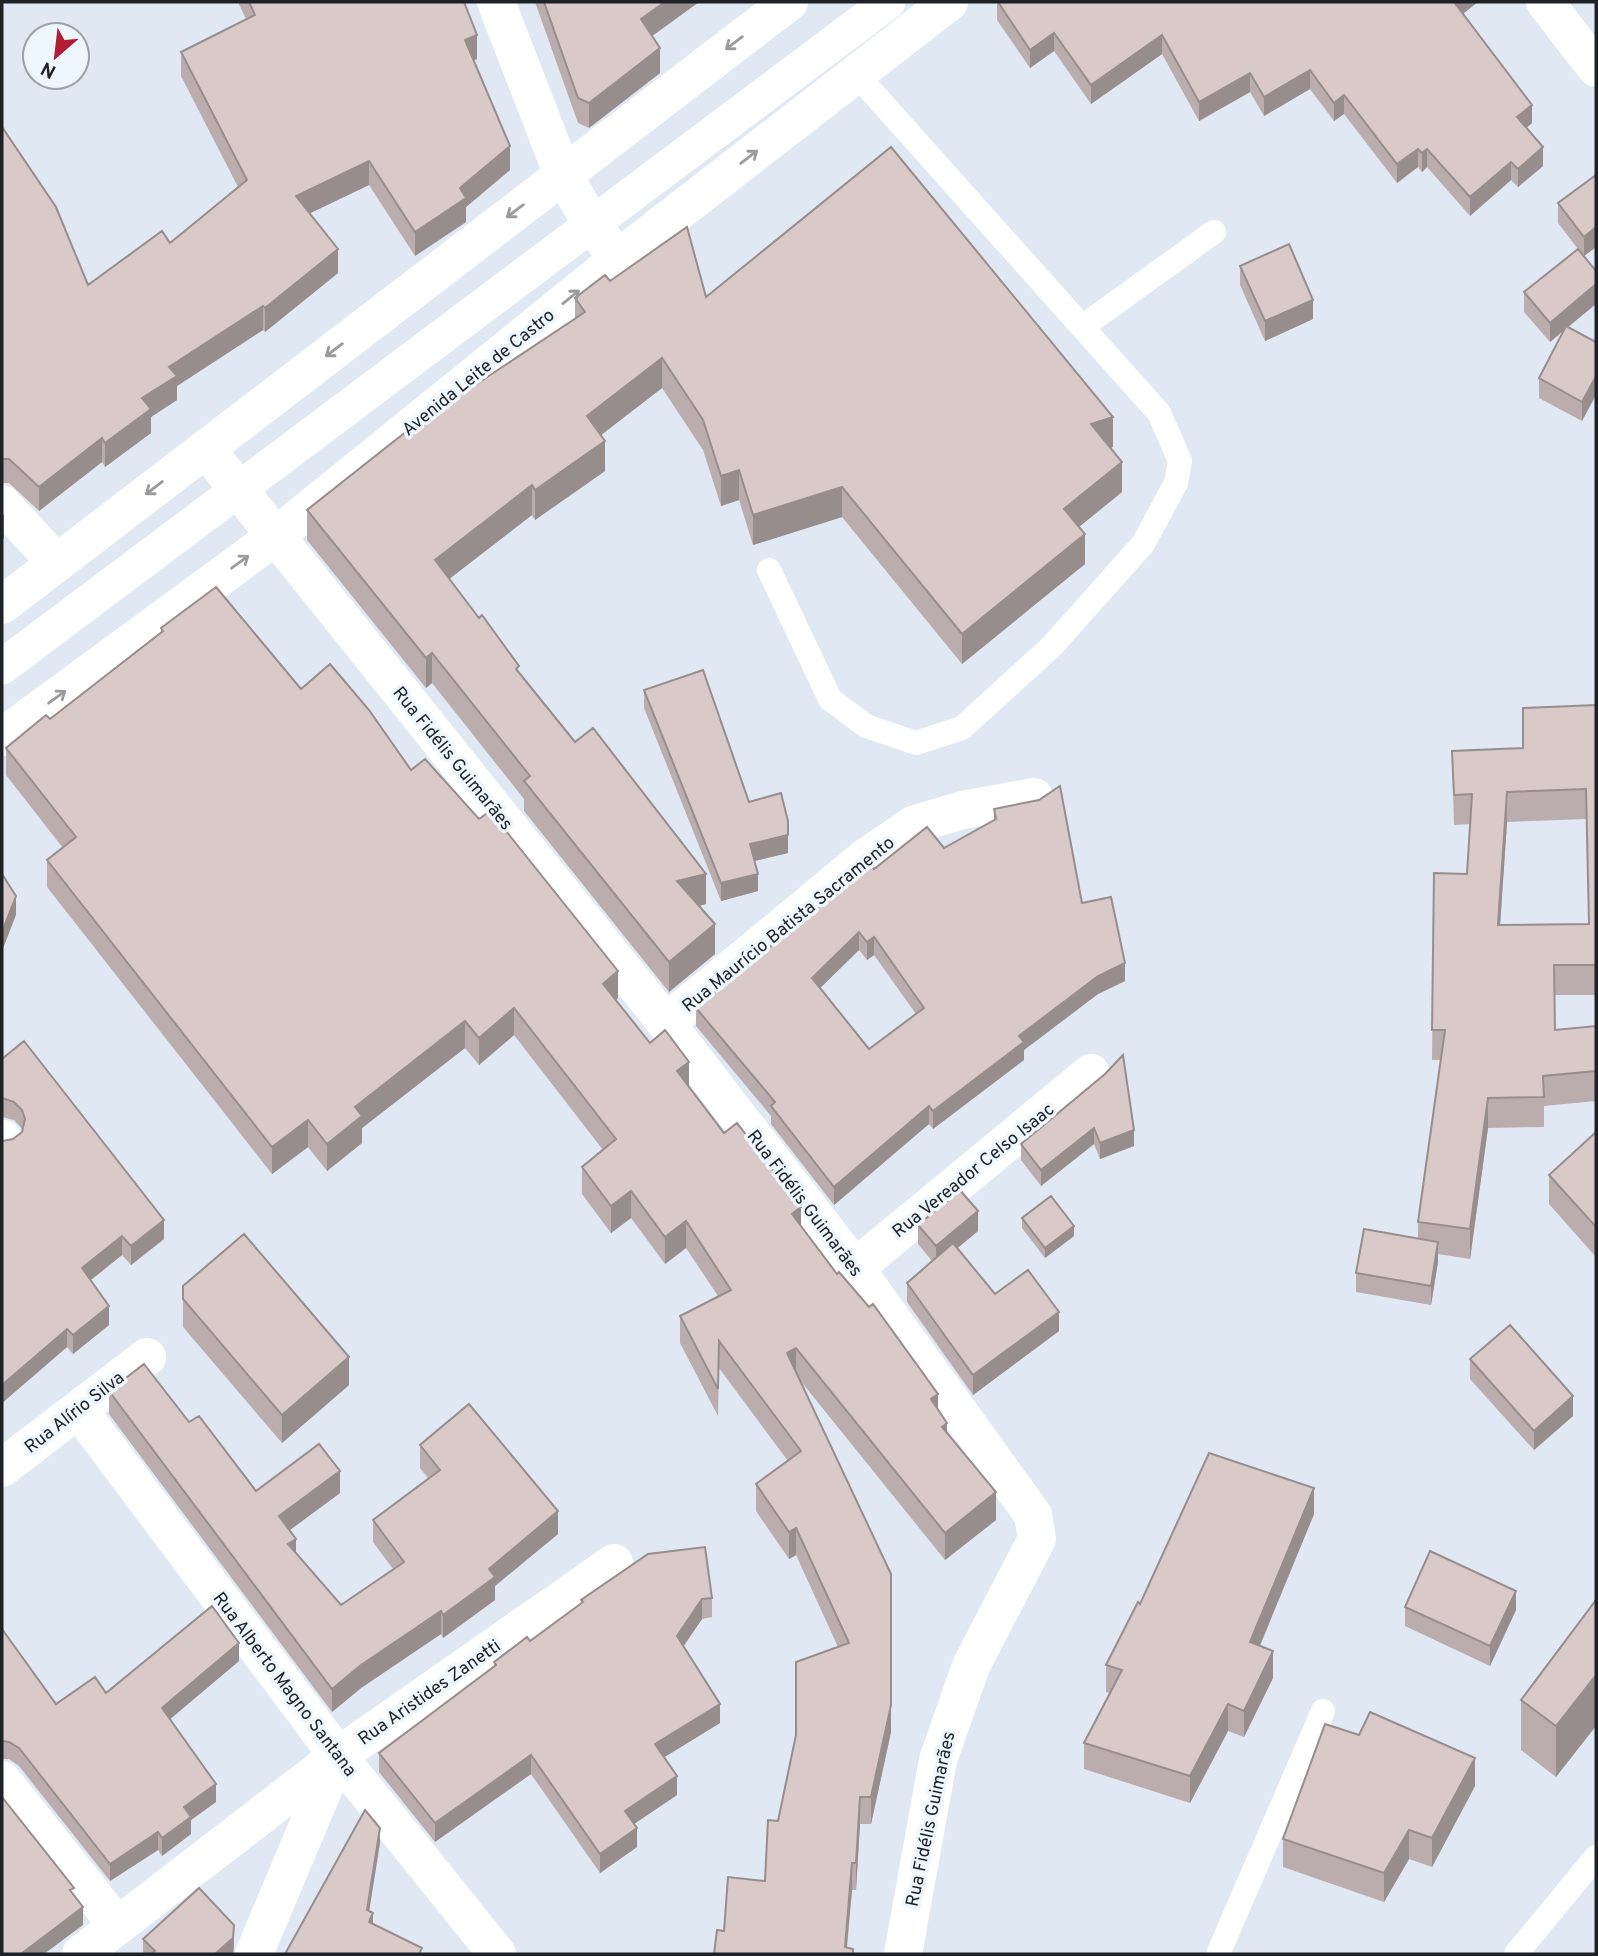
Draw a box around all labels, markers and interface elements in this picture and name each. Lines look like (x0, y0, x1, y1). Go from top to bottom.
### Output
north arrow (21, 21, 91, 91)
one-way arrow (726, 36, 744, 51)
text: N (37, 55, 61, 83)
one-way arrow (740, 149, 758, 164)
one-way arrow (506, 204, 525, 219)
one-way arrow (561, 290, 579, 305)
street label: Avenida Leite de Castro (398, 305, 560, 442)
one-way arrow (326, 342, 344, 357)
one-way arrow (145, 481, 164, 496)
one-way arrow (230, 555, 249, 569)
street label: Rua Fidélis Guimarães (387, 682, 517, 835)
one-way arrow (47, 690, 66, 704)
street label: Rua Maurício Batista Sacramento (678, 832, 900, 1018)
street label: Rua Vereador Celso Isaac (888, 1099, 1060, 1244)
street label: Rua Fidélis Guimarães (741, 1126, 867, 1282)
street label: Rua Alírio Silva (20, 1367, 130, 1459)
street label: Rua Alberto Magno Santana (207, 1588, 361, 1782)
street label: Rua Aristides Zanetti (354, 1635, 506, 1751)
street label: Rua Fidélis Guimarães (902, 1730, 961, 1909)

